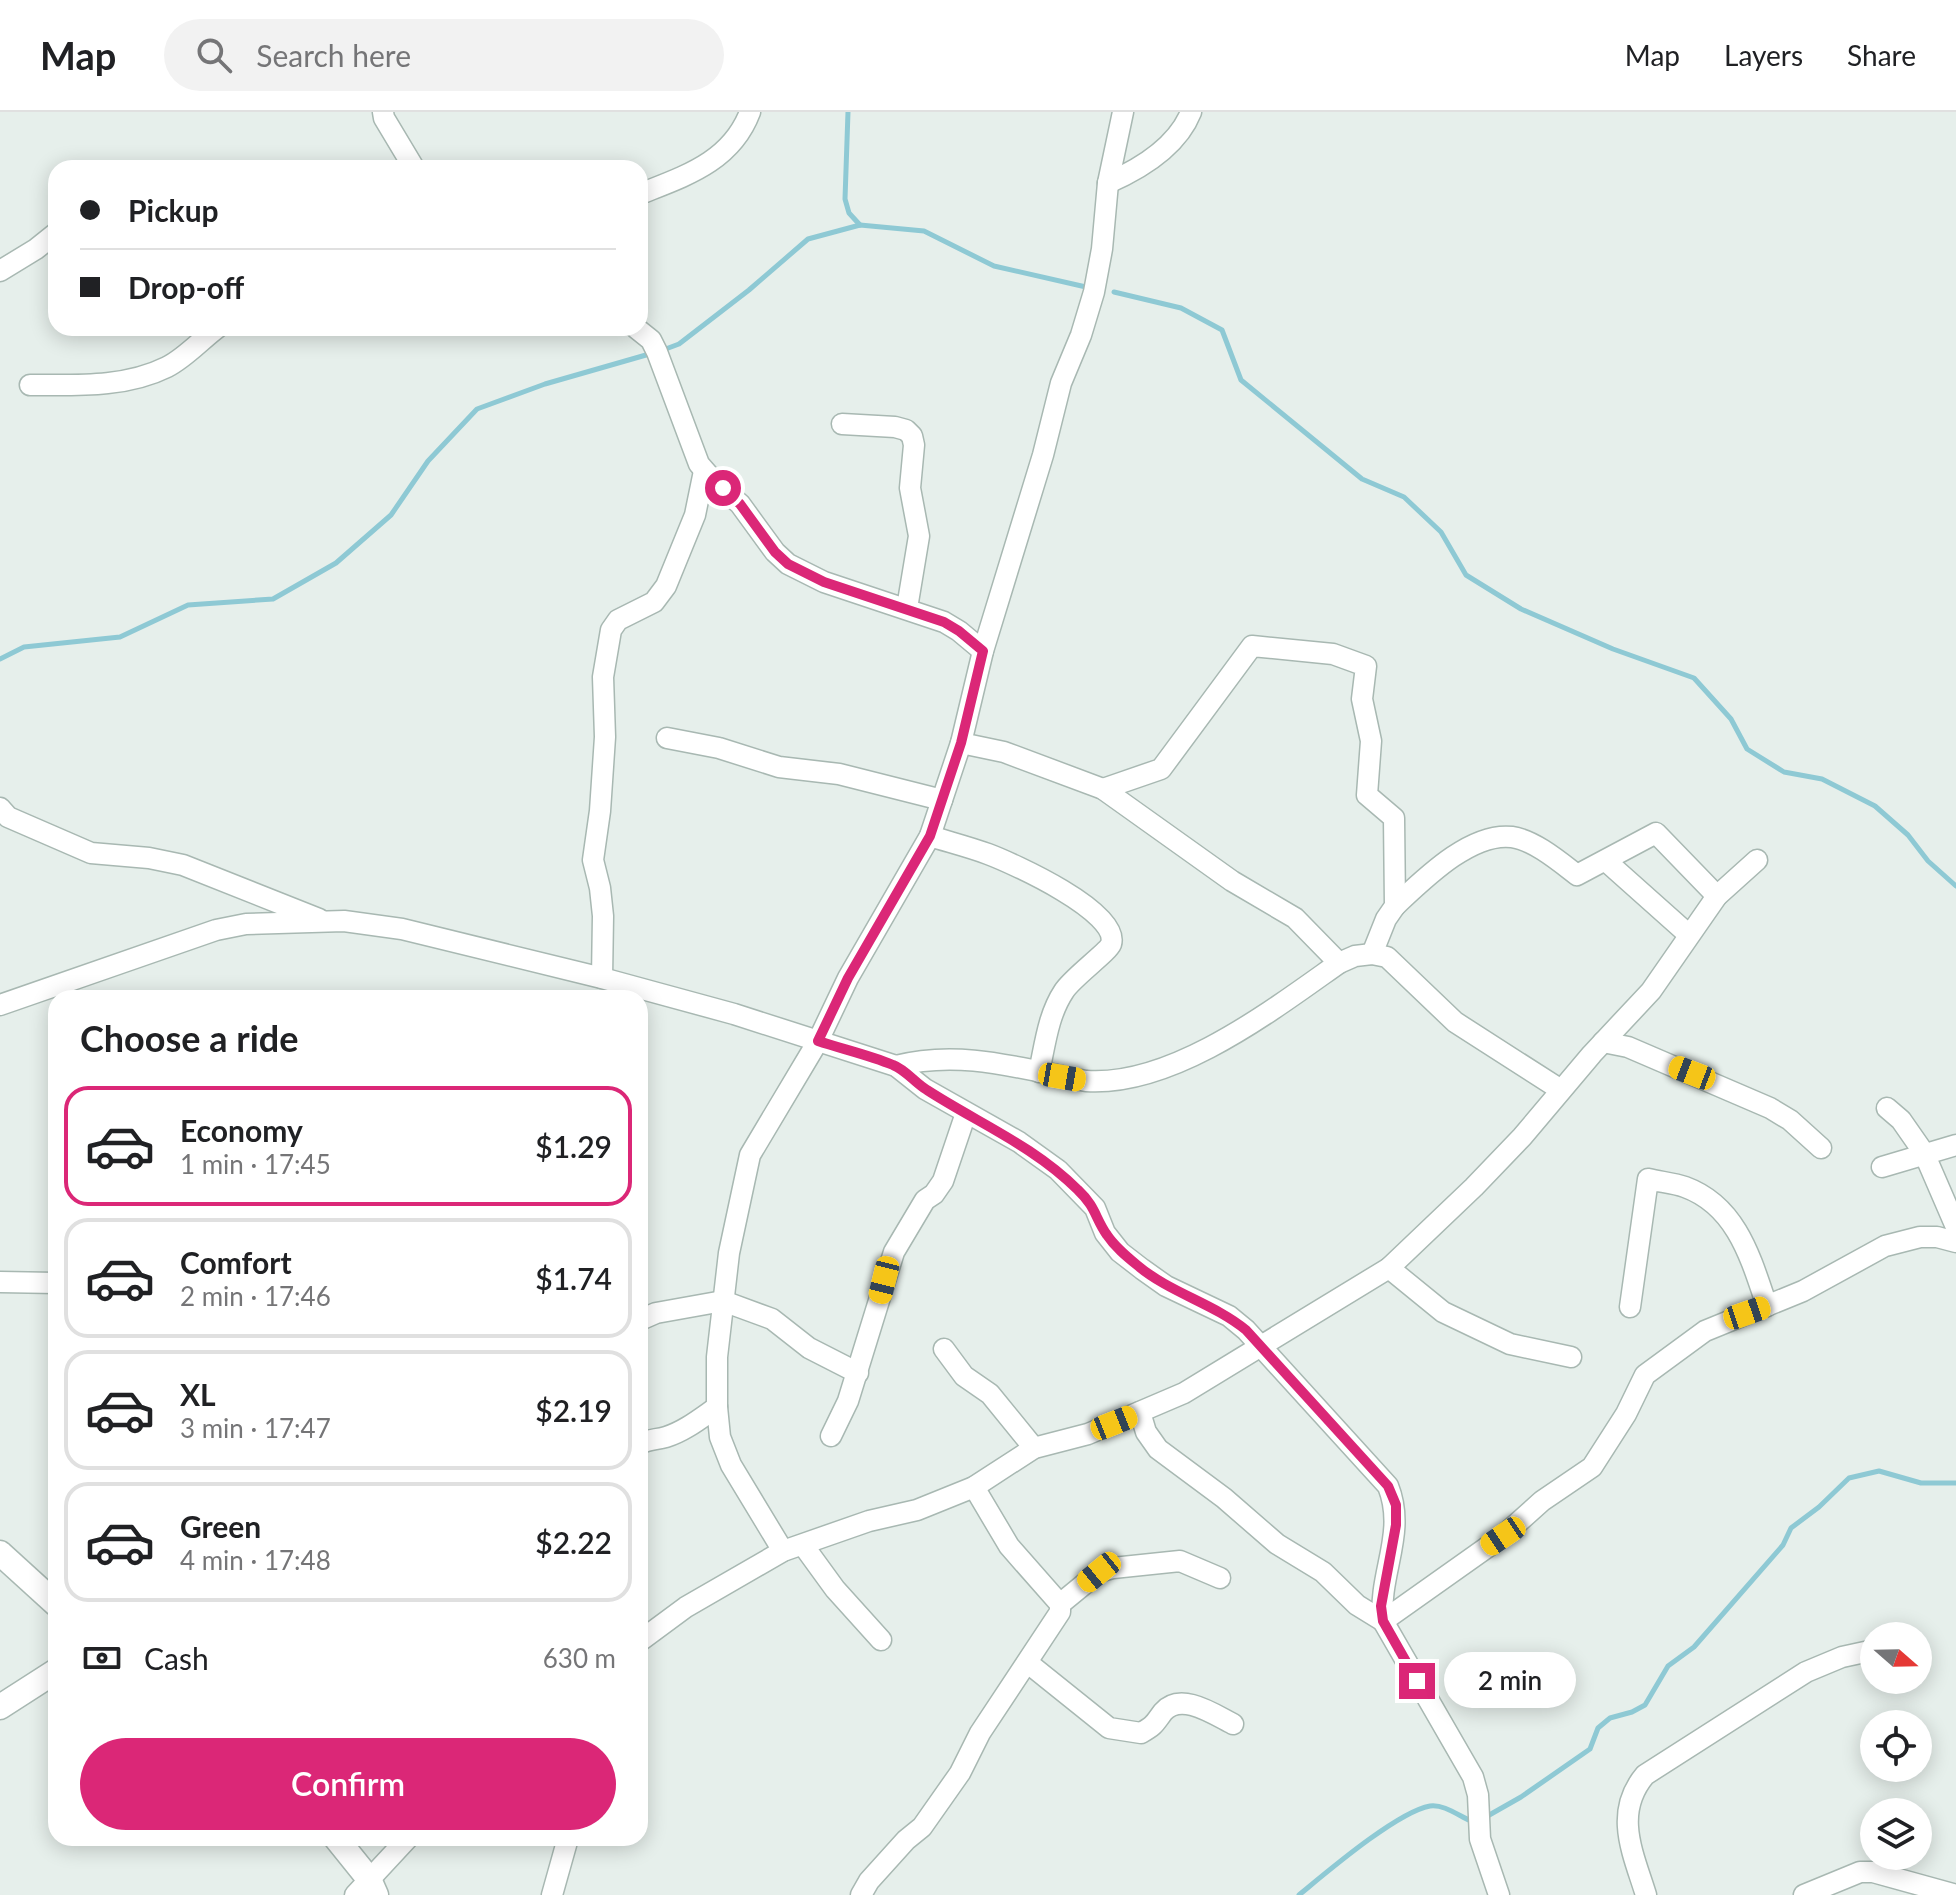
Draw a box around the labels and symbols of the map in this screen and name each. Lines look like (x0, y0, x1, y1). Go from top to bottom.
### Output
route start (705, 470, 741, 506)
car (1665, 1053, 1719, 1093)
car (1036, 1061, 1088, 1093)
car (867, 1254, 901, 1306)
car (1720, 1294, 1774, 1332)
car (1087, 1403, 1141, 1443)
car (1476, 1513, 1530, 1559)
car (1073, 1548, 1125, 1596)
north arrow (1860, 1622, 1932, 1694)
callout: 2 min (1445, 1653, 1577, 1709)
route end (1399, 1663, 1435, 1699)

